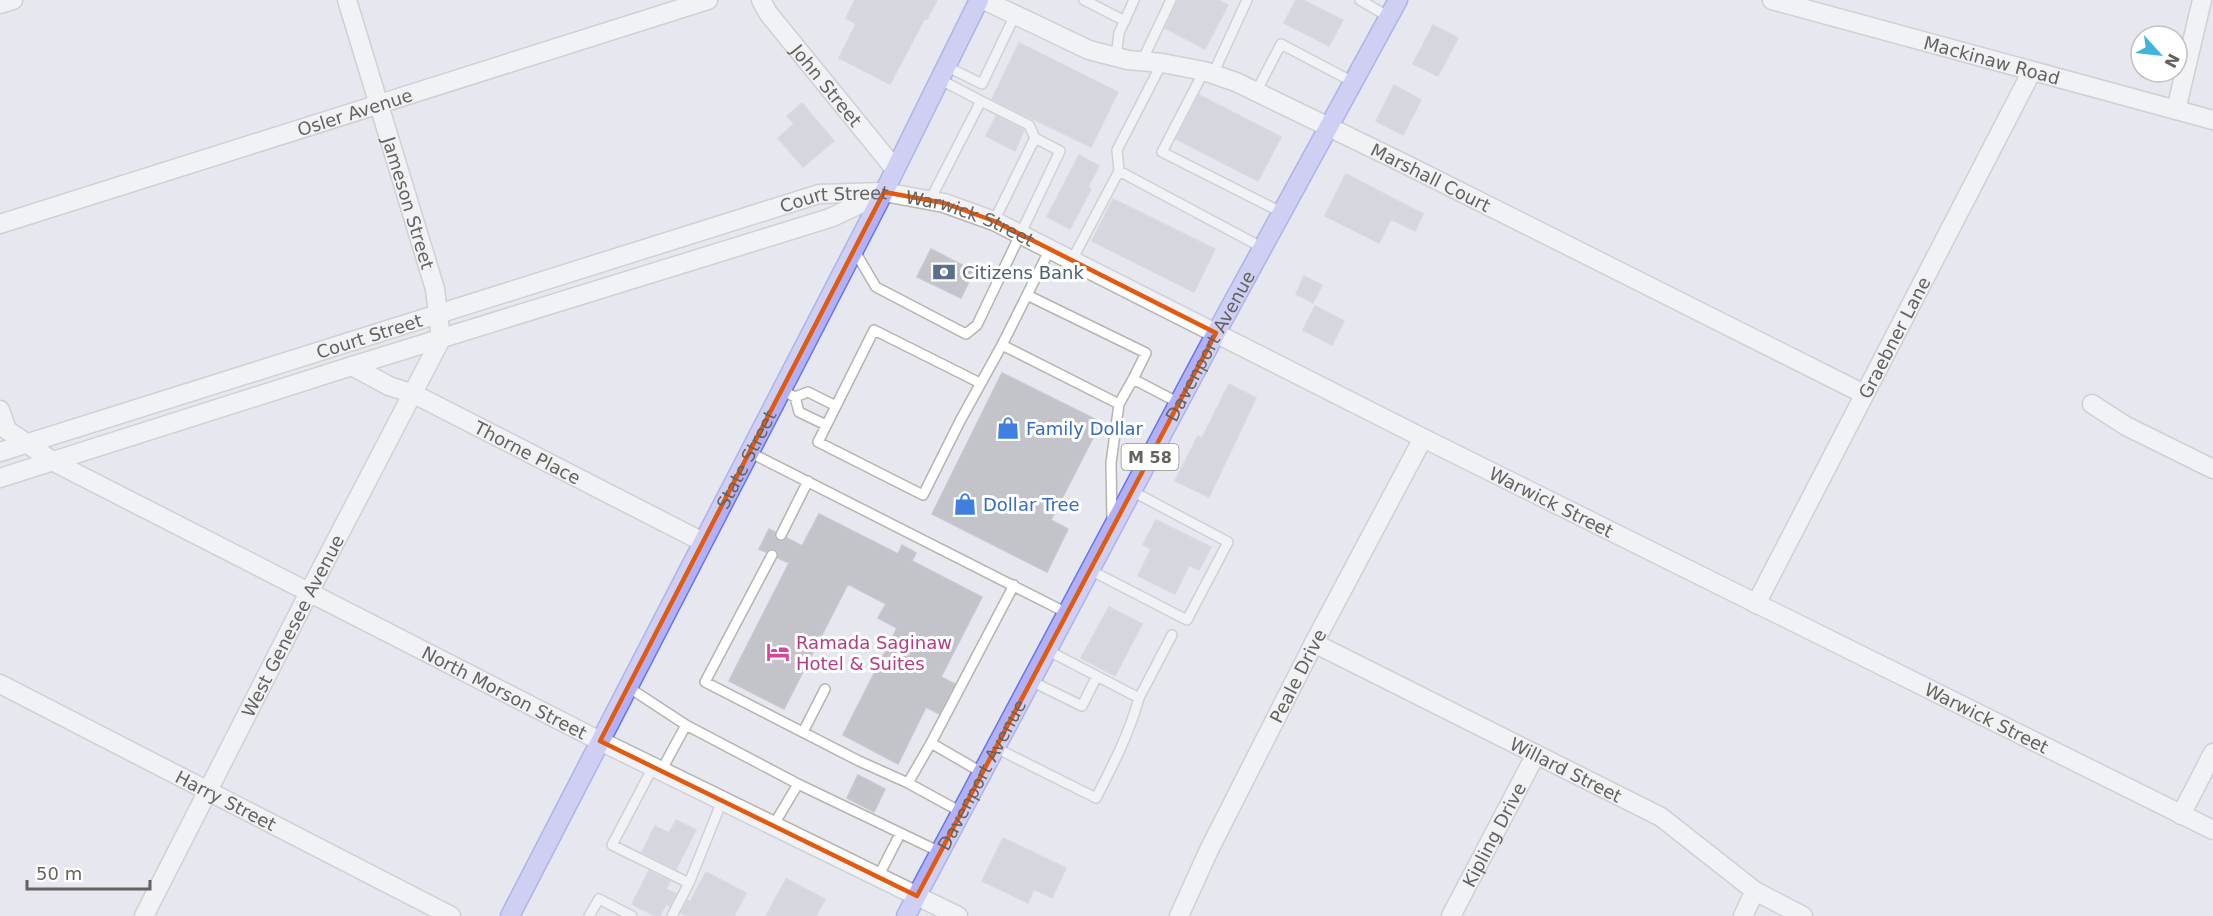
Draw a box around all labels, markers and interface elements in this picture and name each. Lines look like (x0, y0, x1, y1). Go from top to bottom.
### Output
north arrow (2129, 24, 2189, 84)
street label: Mackinaw Road (1922, 31, 2062, 88)
street label: John Street (787, 39, 866, 131)
text: N (2160, 50, 2183, 71)
street label: Osler Avenue (294, 84, 415, 140)
street label: Jameson Street (378, 133, 439, 272)
street label: Marshall Court (1367, 139, 1494, 216)
street label: Court Street (777, 181, 890, 216)
street label: Warwick Street (904, 186, 1038, 250)
bank icon: Citizens Bank (931, 259, 957, 285)
place label: Citizens Bank (962, 262, 1084, 283)
street label: Davenport Avenue (1161, 267, 1259, 425)
street label: Graebner Lane (1854, 273, 1934, 402)
street label: Court Street (314, 309, 425, 362)
street label: State Street (712, 406, 780, 512)
shop icon: Family Dollar (995, 415, 1021, 441)
street label: Thorne Place (470, 416, 584, 488)
place label: Family Dollar (1026, 418, 1144, 439)
road number: M 58 (1122, 444, 1178, 470)
street label: Warwick Street (1486, 462, 1617, 541)
shop icon: Dollar Tree (952, 491, 978, 517)
place label: Dollar Tree (983, 494, 1080, 515)
street label: West Genesee Avenue (237, 531, 348, 720)
street label: Peale Drive (1265, 625, 1330, 726)
place label: Ramada Saginaw Hotel & Suites (796, 632, 952, 674)
hotel icon: Ramada Saginaw Hotel & Suites (765, 639, 791, 665)
street label: North Morson Street (419, 641, 591, 743)
street label: Warwick Street (1921, 678, 2052, 757)
street label: Davenport Avenue (932, 696, 1030, 854)
street label: Willard Street (1507, 733, 1626, 806)
street label: Harry Street (172, 766, 280, 835)
street label: Kipling Drive (1458, 779, 1530, 890)
scale bar (27, 853, 150, 891)
text: 50 m (36, 863, 82, 884)

